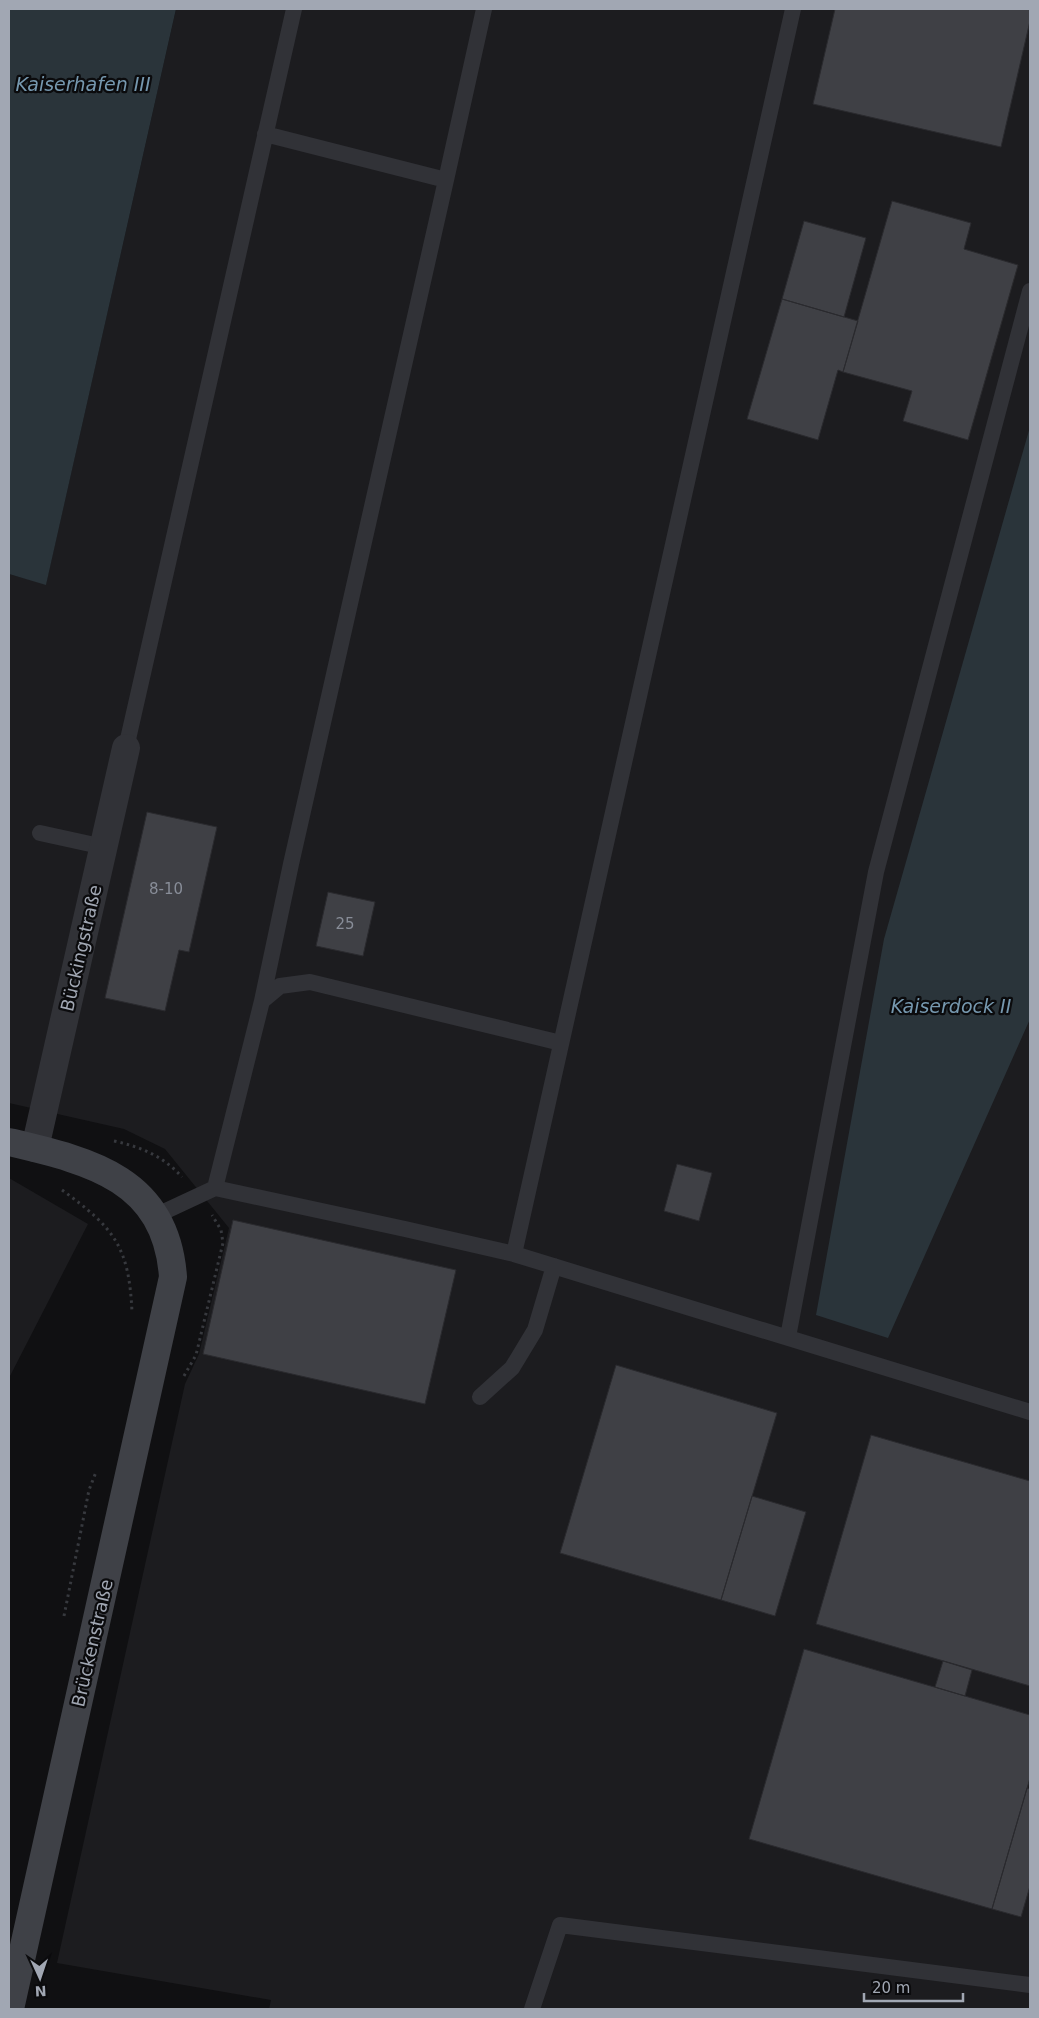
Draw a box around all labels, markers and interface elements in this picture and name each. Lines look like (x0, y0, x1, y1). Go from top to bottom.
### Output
water label: Kaiserhafen III (15, 73, 151, 95)
house number: 8-10 (149, 880, 183, 898)
street label: Bückingstraße (56, 883, 106, 1013)
house number: 25 (335, 915, 355, 933)
water label: Kaiserdock II (891, 995, 1012, 1017)
street label: Brückenstraße (67, 1577, 117, 1709)
north arrow (15, 1953, 65, 2003)
scale bar (864, 1970, 963, 2002)
text: 20 m (872, 1979, 910, 1997)
text: N (34, 1983, 47, 1999)

